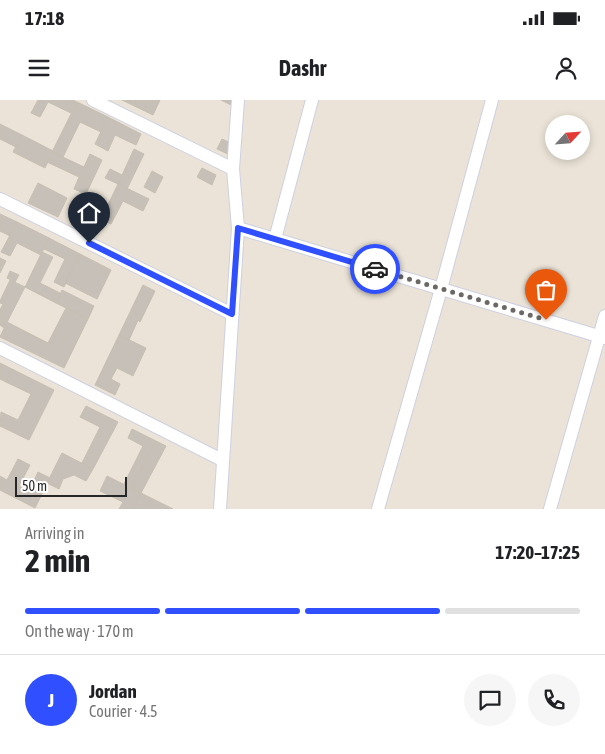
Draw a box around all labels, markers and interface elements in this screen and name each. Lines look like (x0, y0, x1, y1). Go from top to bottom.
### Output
text: 17:18 (25, 7, 64, 29)
icon: menu (25, 54, 53, 82)
icon: person (552, 54, 580, 82)
text: Dashr (279, 55, 326, 81)
north arrow (545, 115, 590, 160)
map controls (545, 115, 590, 160)
pin (68, 192, 110, 243)
icon: home (75, 199, 103, 227)
courier (350, 244, 400, 294)
icon: car (361, 255, 389, 283)
pin (525, 269, 567, 320)
icon: bag (532, 276, 560, 304)
scale bar (15, 474, 128, 497)
text: 50 m (22, 478, 47, 494)
text: Arriving in (25, 524, 85, 542)
text: 17:20–17:25 (495, 541, 580, 563)
text: 2 min (25, 542, 90, 579)
text: On the way · 170 m (25, 622, 134, 640)
button: chat (464, 674, 516, 726)
button: phone (528, 674, 580, 726)
text: Jordan (89, 680, 137, 702)
text: J (48, 689, 54, 711)
text: Courier · 4.5 (89, 702, 158, 720)

